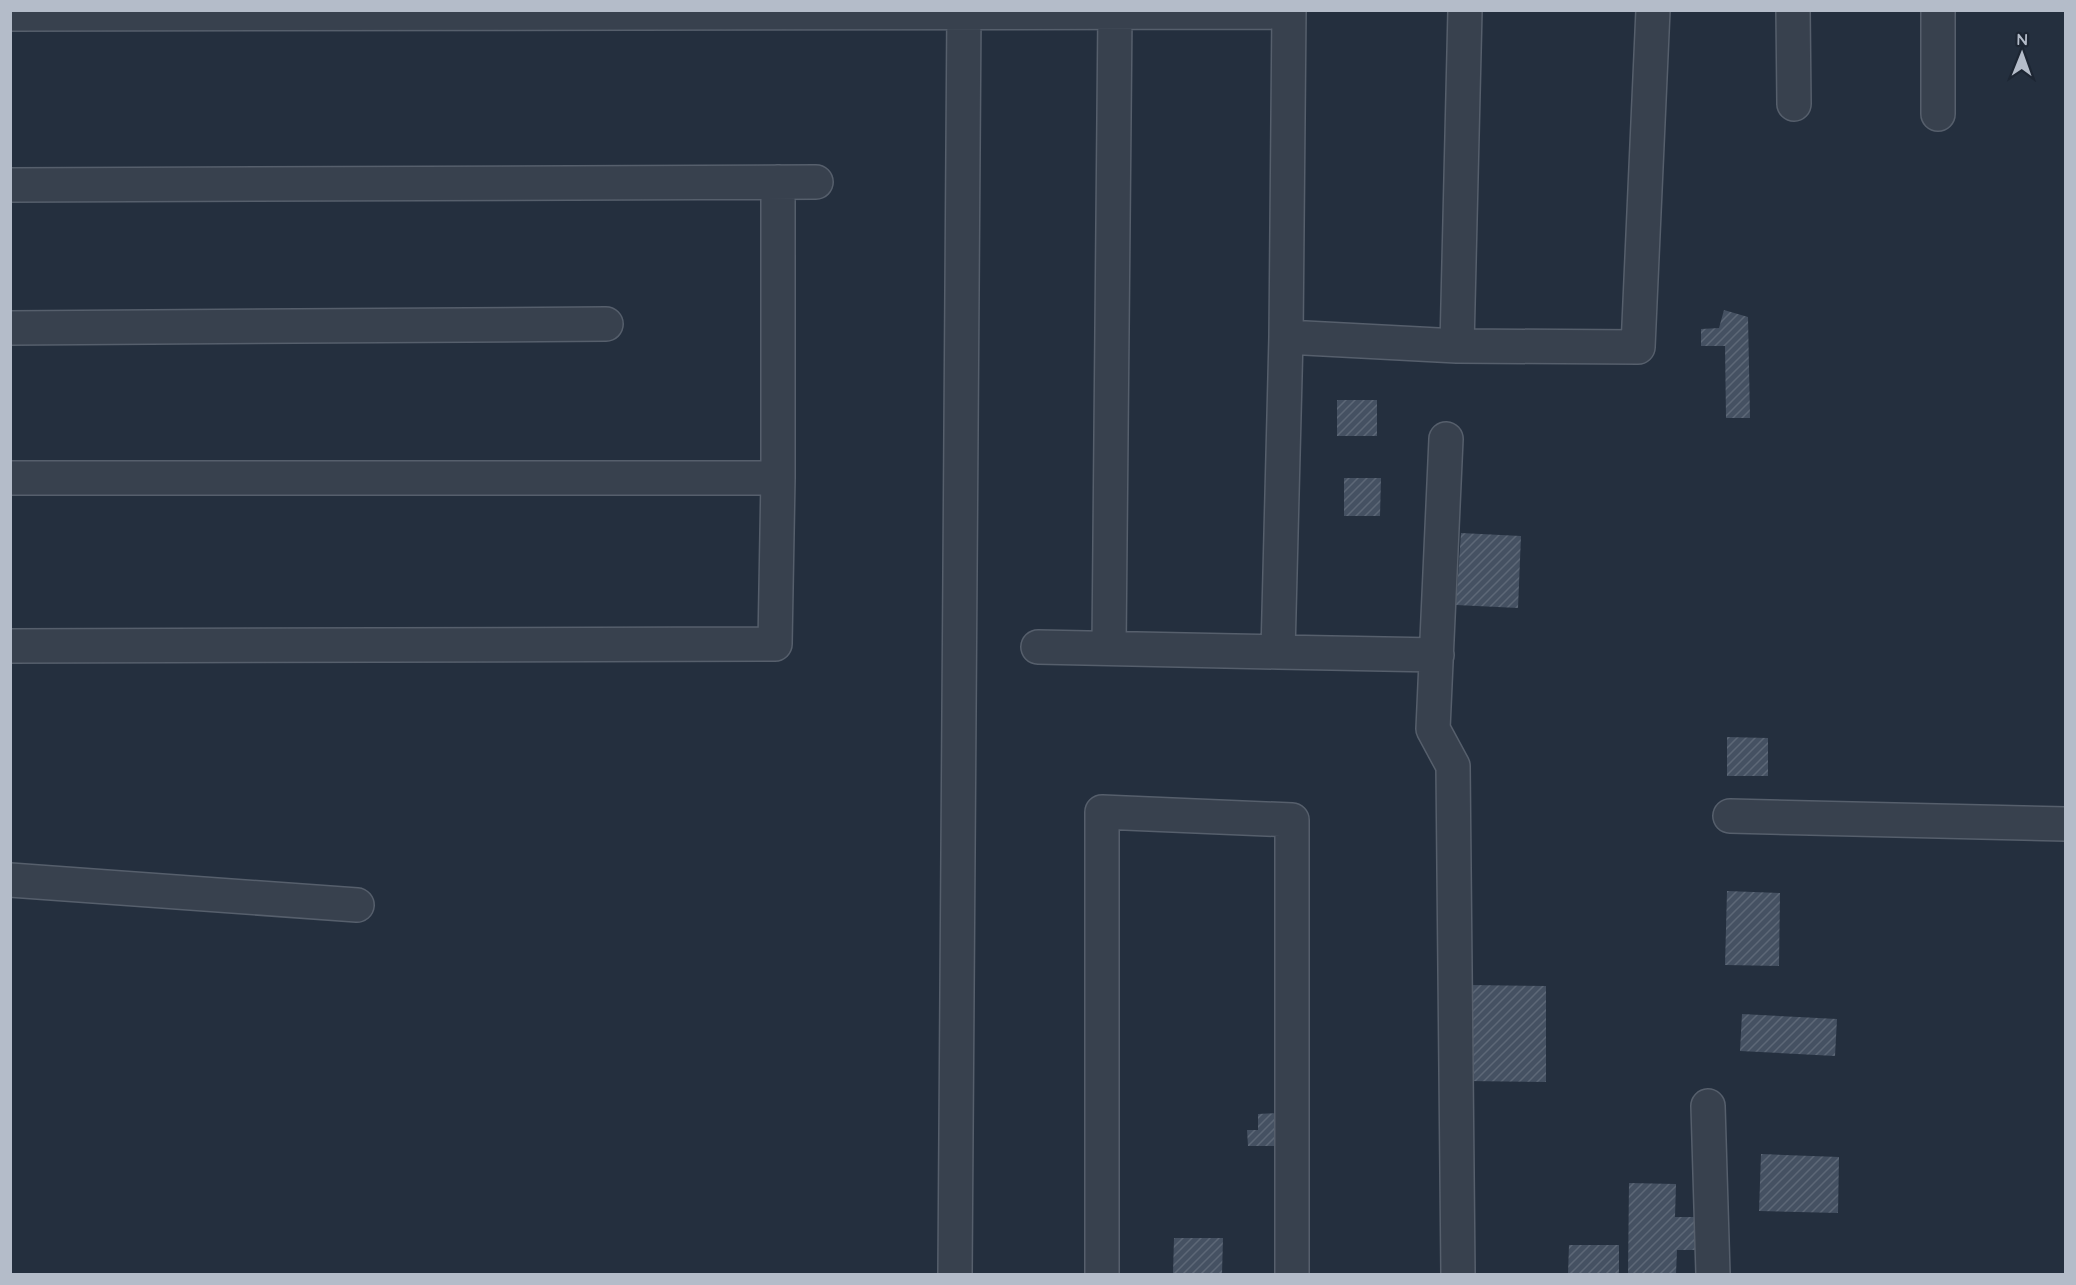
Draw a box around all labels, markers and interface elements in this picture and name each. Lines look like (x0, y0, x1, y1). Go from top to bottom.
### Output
north arrow (1992, 24, 2052, 84)
text: N (2016, 29, 2028, 49)

